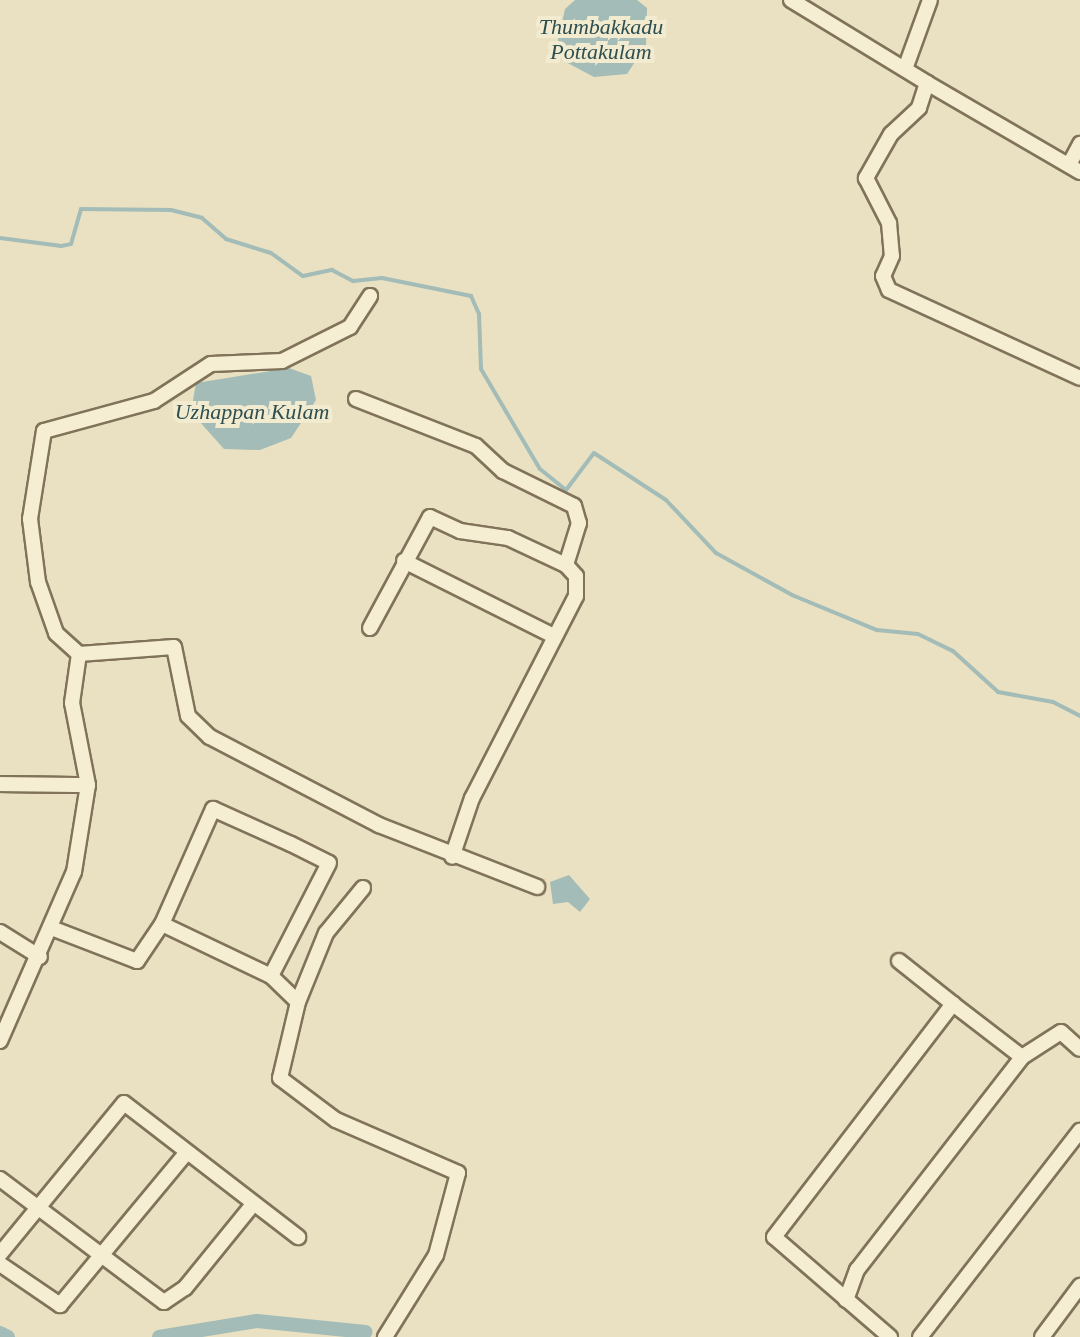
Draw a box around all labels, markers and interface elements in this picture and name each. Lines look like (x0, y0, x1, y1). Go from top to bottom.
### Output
water label: Thumbakkadu Pottakulam (539, 13, 663, 64)
water label: Uzhappan Kulam (175, 399, 329, 425)

